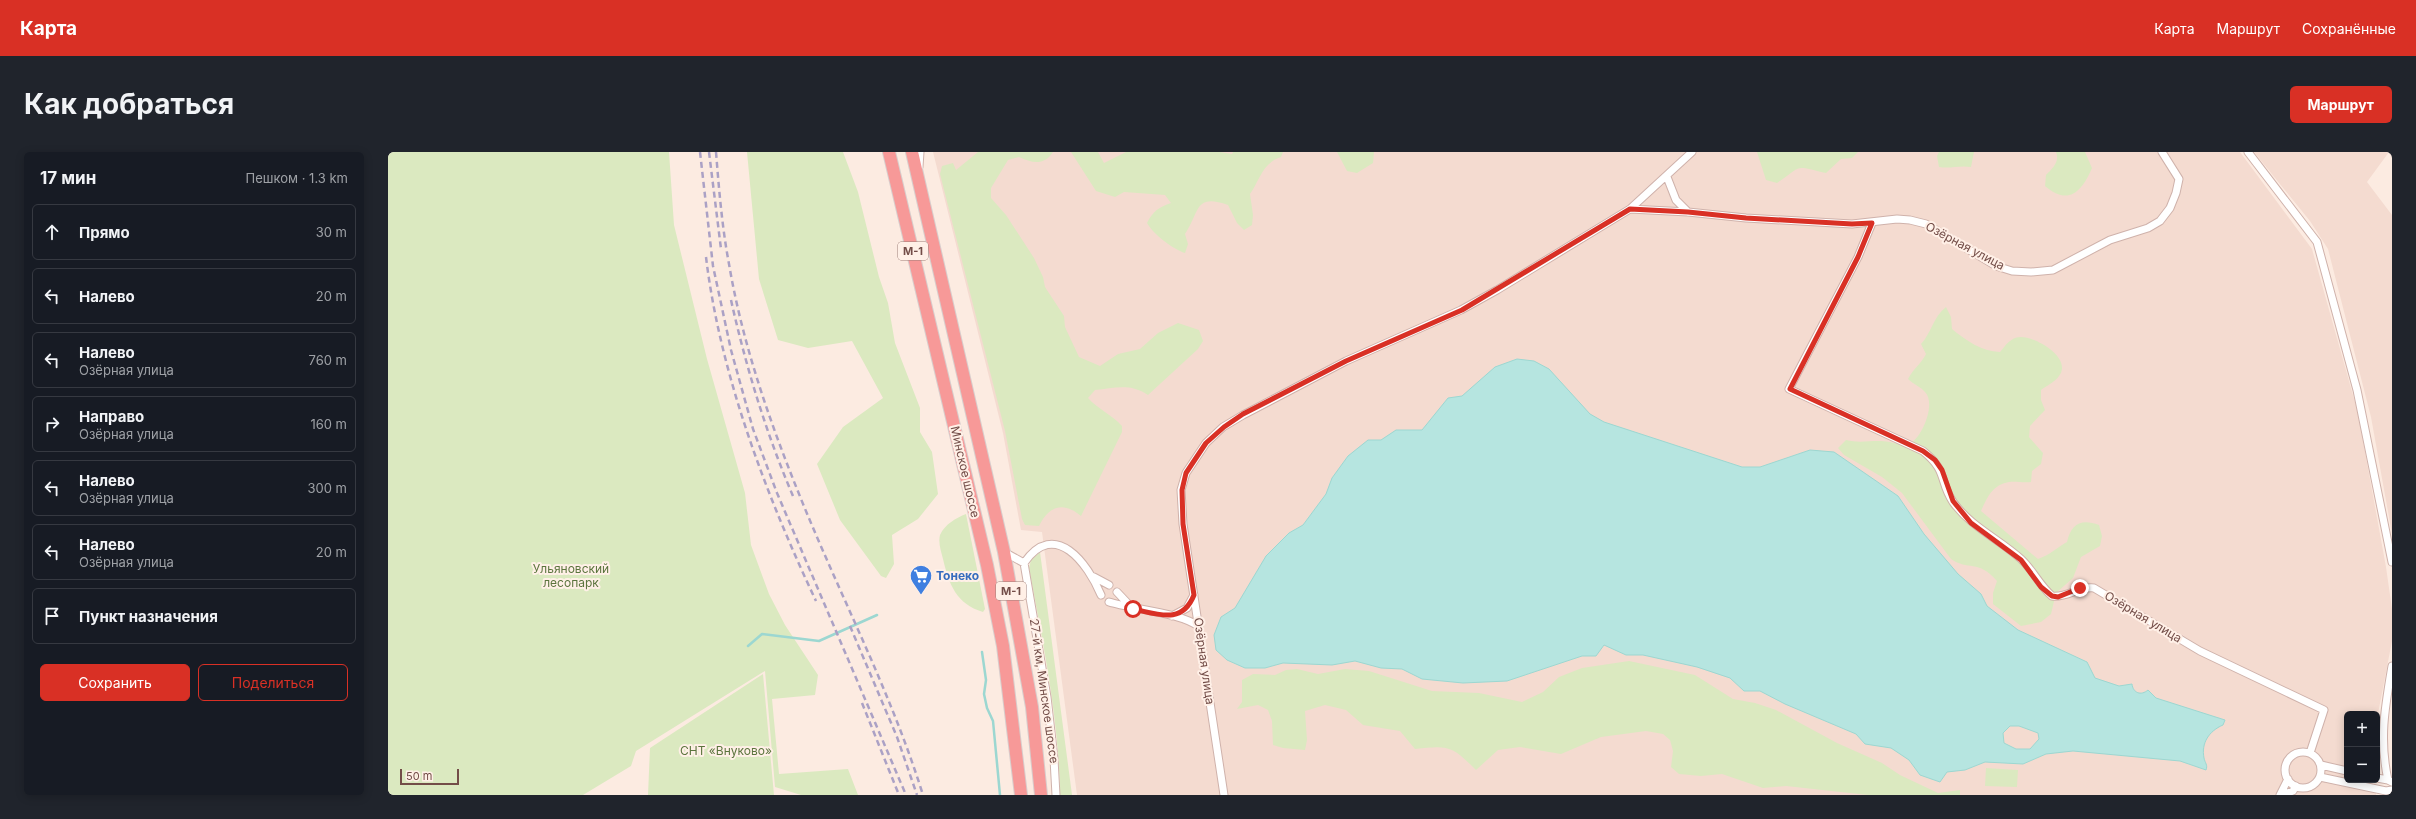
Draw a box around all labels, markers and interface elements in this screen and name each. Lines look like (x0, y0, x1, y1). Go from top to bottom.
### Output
text: Карта (20, 17, 77, 40)
text: Карта (2154, 20, 2195, 37)
text: Маршрут (2217, 20, 2280, 37)
text: Сохранённые (2302, 20, 2396, 37)
button: Маршрут (2290, 86, 2392, 123)
text: Как добраться (24, 87, 234, 121)
text: 17 мин (40, 168, 96, 188)
text: Пешком · 1.3 km (246, 170, 348, 186)
street label: Озёрная улица (1923, 218, 2007, 273)
icon: ahead (41, 221, 63, 243)
text: Прямо (79, 223, 130, 242)
text: 30 m (316, 224, 347, 240)
road number: М-1 (898, 242, 928, 260)
icon: left (41, 285, 63, 307)
text: Налево (79, 287, 135, 306)
text: 20 m (316, 288, 347, 304)
text: Налево (79, 343, 135, 362)
icon: left (41, 349, 63, 371)
text: 760 m (309, 352, 347, 368)
text: Озёрная улица (79, 362, 174, 378)
text: Направо (79, 407, 144, 426)
icon: right (41, 413, 63, 435)
text: 160 m (310, 416, 347, 432)
street label: Минское шоссе (948, 425, 983, 519)
text: Озёрная улица (79, 426, 174, 442)
text: Налево (79, 471, 135, 490)
icon: left (41, 477, 63, 499)
text: 300 m (308, 480, 347, 496)
text: Озёрная улица (79, 490, 174, 506)
text: Налево (79, 535, 135, 554)
icon: left (41, 541, 63, 563)
text: 20 m (316, 544, 347, 560)
text: Озёрная улица (79, 554, 174, 570)
park label: Ульяновский лесопарк (533, 561, 609, 590)
supermarket icon: Тонеко (908, 563, 934, 596)
place label: Тонеко (936, 568, 979, 583)
route end (2071, 579, 2089, 597)
road number: М-1 (996, 582, 1026, 600)
street label: Озёрная улица (2102, 588, 2185, 646)
route start (1124, 600, 1142, 618)
icon: arrive (41, 605, 63, 627)
text: Пункт назначения (79, 607, 218, 626)
street label: Озёрная улица (1191, 617, 1218, 705)
street label: 27-й км, Минское шоссе (1027, 618, 1062, 764)
button: Сохранить (40, 664, 190, 701)
button: Поделиться (198, 664, 348, 701)
map controls (2344, 711, 2380, 783)
button: + (2344, 711, 2380, 747)
park label: СНТ «Внуково» (680, 743, 772, 758)
button: − (2344, 747, 2380, 783)
scale bar (400, 767, 459, 786)
text: 50 m (406, 769, 432, 783)

